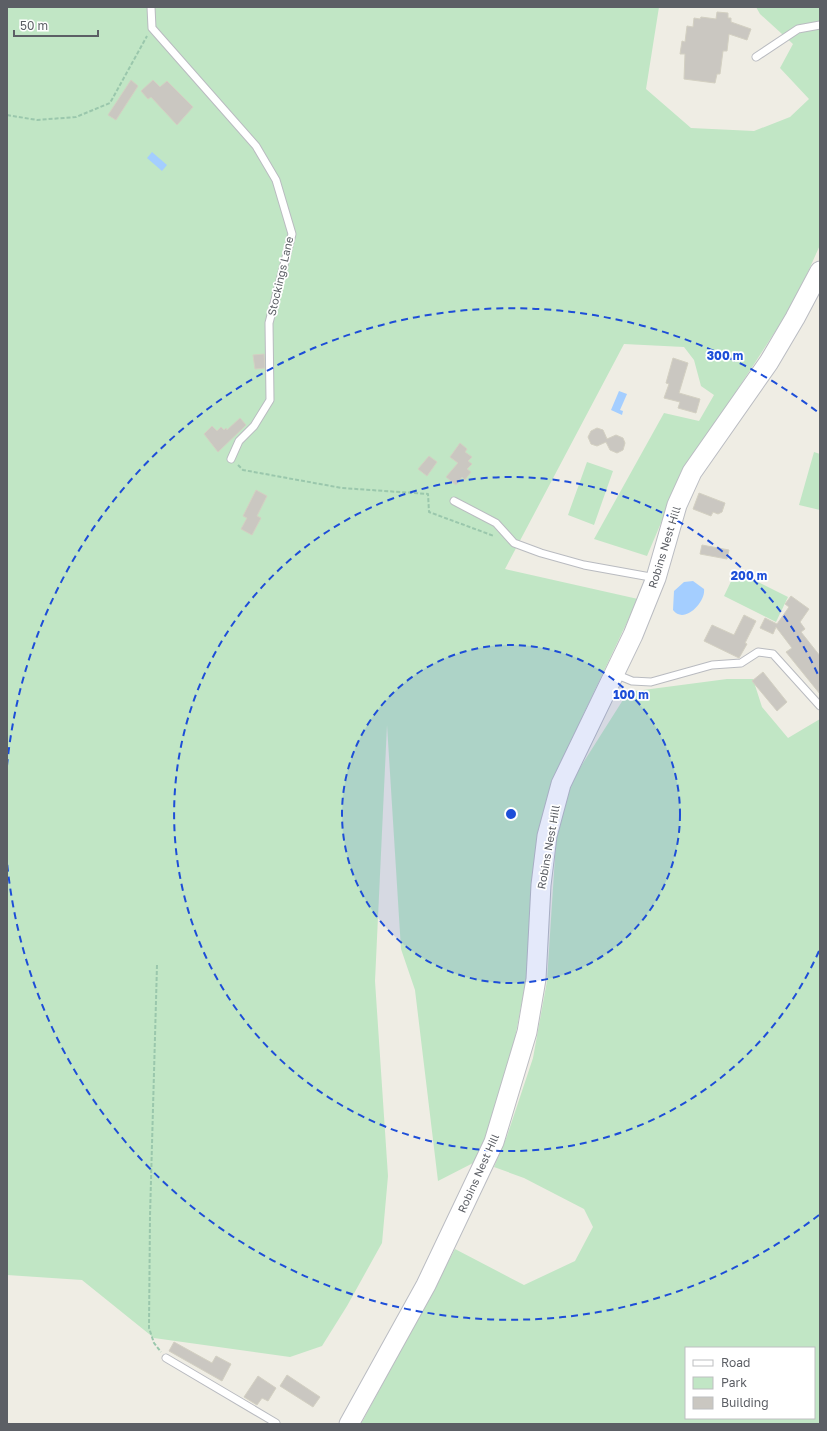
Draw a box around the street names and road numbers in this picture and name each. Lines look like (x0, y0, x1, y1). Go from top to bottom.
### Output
street label: Stockings Lane (265, 235, 295, 317)
street label: Robins Nest Hill (645, 504, 683, 590)
street label: Robins Nest Hill (534, 804, 562, 890)
street label: Robins Nest Hill (455, 1131, 501, 1215)

